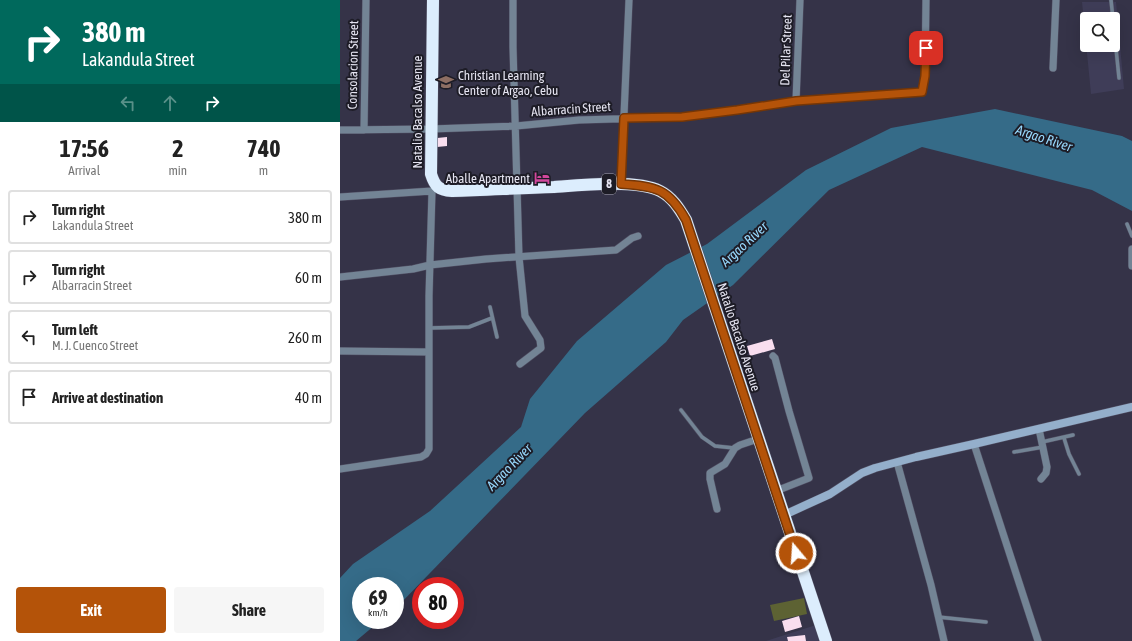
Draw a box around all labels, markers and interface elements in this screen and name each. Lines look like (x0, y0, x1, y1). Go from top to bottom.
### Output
map controls (1080, 12, 1120, 52)
button: search (1080, 12, 1120, 52)
street label: Del Pilar Street (777, 14, 795, 86)
icon: right (16, 16, 68, 68)
text: 380 m (82, 16, 145, 48)
street label: Consolacion Street (345, 20, 361, 110)
pin (909, 31, 943, 65)
icon: arrive (915, 37, 937, 59)
text: Lakandula Street (82, 49, 195, 70)
street label: Natalio Bacalso Avenue (410, 56, 425, 168)
place label: Christian Learning Center of Argao, Cebu (458, 68, 558, 98)
school or university icon: Christian Learning Center of Argao, Cebu (437, 73, 455, 91)
icon: left (117, 92, 139, 114)
icon: ahead (159, 92, 181, 114)
icon: right (201, 92, 223, 114)
street label: Albarracin Street (531, 99, 612, 119)
water label: Argao River (1013, 121, 1075, 155)
text: 17:56 (60, 135, 109, 162)
text: 2 (172, 135, 183, 162)
text: 740 (247, 135, 280, 162)
text: Arrival (68, 163, 100, 178)
text: min (168, 163, 187, 178)
text: m (259, 163, 268, 178)
hotel icon: Aballe Apartment (533, 169, 551, 187)
place label: Aballe Apartment (446, 171, 530, 186)
road number: 8 (602, 174, 616, 194)
text: Turn right (52, 201, 105, 218)
icon: right (18, 206, 40, 228)
text: 380 m (288, 209, 322, 226)
text: Lakandula Street (52, 218, 133, 233)
water label: Argao River (717, 218, 771, 270)
text: Turn right (52, 261, 105, 278)
icon: right (18, 266, 40, 288)
text: 60 m (295, 269, 322, 286)
text: Albarracin Street (52, 278, 132, 293)
street label: Natalio Bacalso Avenue (714, 281, 764, 393)
text: Turn left (52, 321, 98, 338)
icon: left (18, 326, 40, 348)
text: 260 m (288, 329, 322, 346)
text: M. J. Cuenco Street (52, 338, 138, 353)
icon: arrive (18, 386, 40, 408)
text: Arrive at destination (52, 389, 163, 406)
text: 40 m (295, 389, 322, 406)
water label: Argao River (482, 440, 536, 494)
position arrow (775, 532, 817, 574)
speed limit sign: 80 (412, 577, 464, 629)
text: 69 (369, 586, 387, 609)
button: Exit (16, 587, 166, 633)
button: Share (174, 587, 324, 633)
text: km/h (368, 607, 388, 618)

